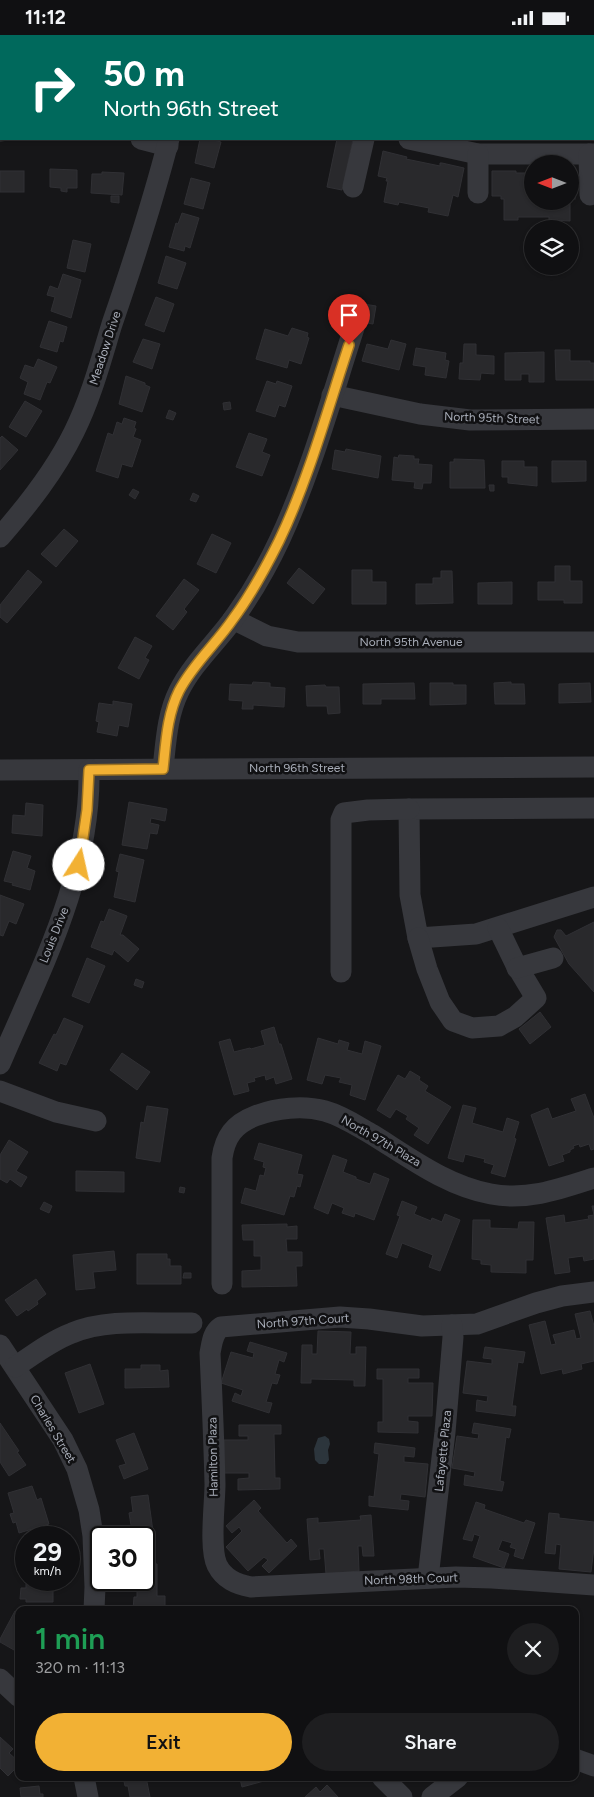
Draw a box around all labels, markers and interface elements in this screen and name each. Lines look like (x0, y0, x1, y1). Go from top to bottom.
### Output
text: 11:12 (25, 6, 66, 29)
text: 50 m (103, 53, 185, 95)
icon: right (20, 55, 85, 120)
text: North 96th Street (103, 95, 279, 122)
north arrow (524, 155, 579, 210)
map controls (524, 155, 579, 275)
button: layers (524, 220, 579, 275)
pin (328, 294, 370, 345)
icon: arrive (335, 301, 363, 329)
street label: Meadow Drive (86, 309, 124, 387)
street label: North 95th Street (444, 409, 541, 427)
street label: North 95th Avenue (360, 635, 463, 649)
street label: North 96th Street (249, 761, 345, 775)
position arrow (52, 838, 104, 890)
street label: Louis Drive (36, 905, 72, 965)
street label: North 97th Plaza (339, 1113, 423, 1169)
street label: North 97th Court (256, 1311, 350, 1331)
street label: Charles Street (27, 1392, 79, 1466)
street label: Lafayette Plaza (432, 1410, 454, 1492)
street label: Hamilton Plaza (205, 1417, 221, 1497)
speed limit sign: 30 (90, 1526, 155, 1591)
text: 29 (33, 1537, 62, 1567)
text: km/h (34, 1564, 61, 1578)
street label: North 98th Court (364, 1570, 459, 1588)
text: 1 min (35, 1620, 105, 1657)
button: close (507, 1623, 559, 1675)
text: 320 m · 11:13 (35, 1658, 125, 1677)
button: Exit (35, 1713, 292, 1771)
button: Share (302, 1713, 559, 1771)

